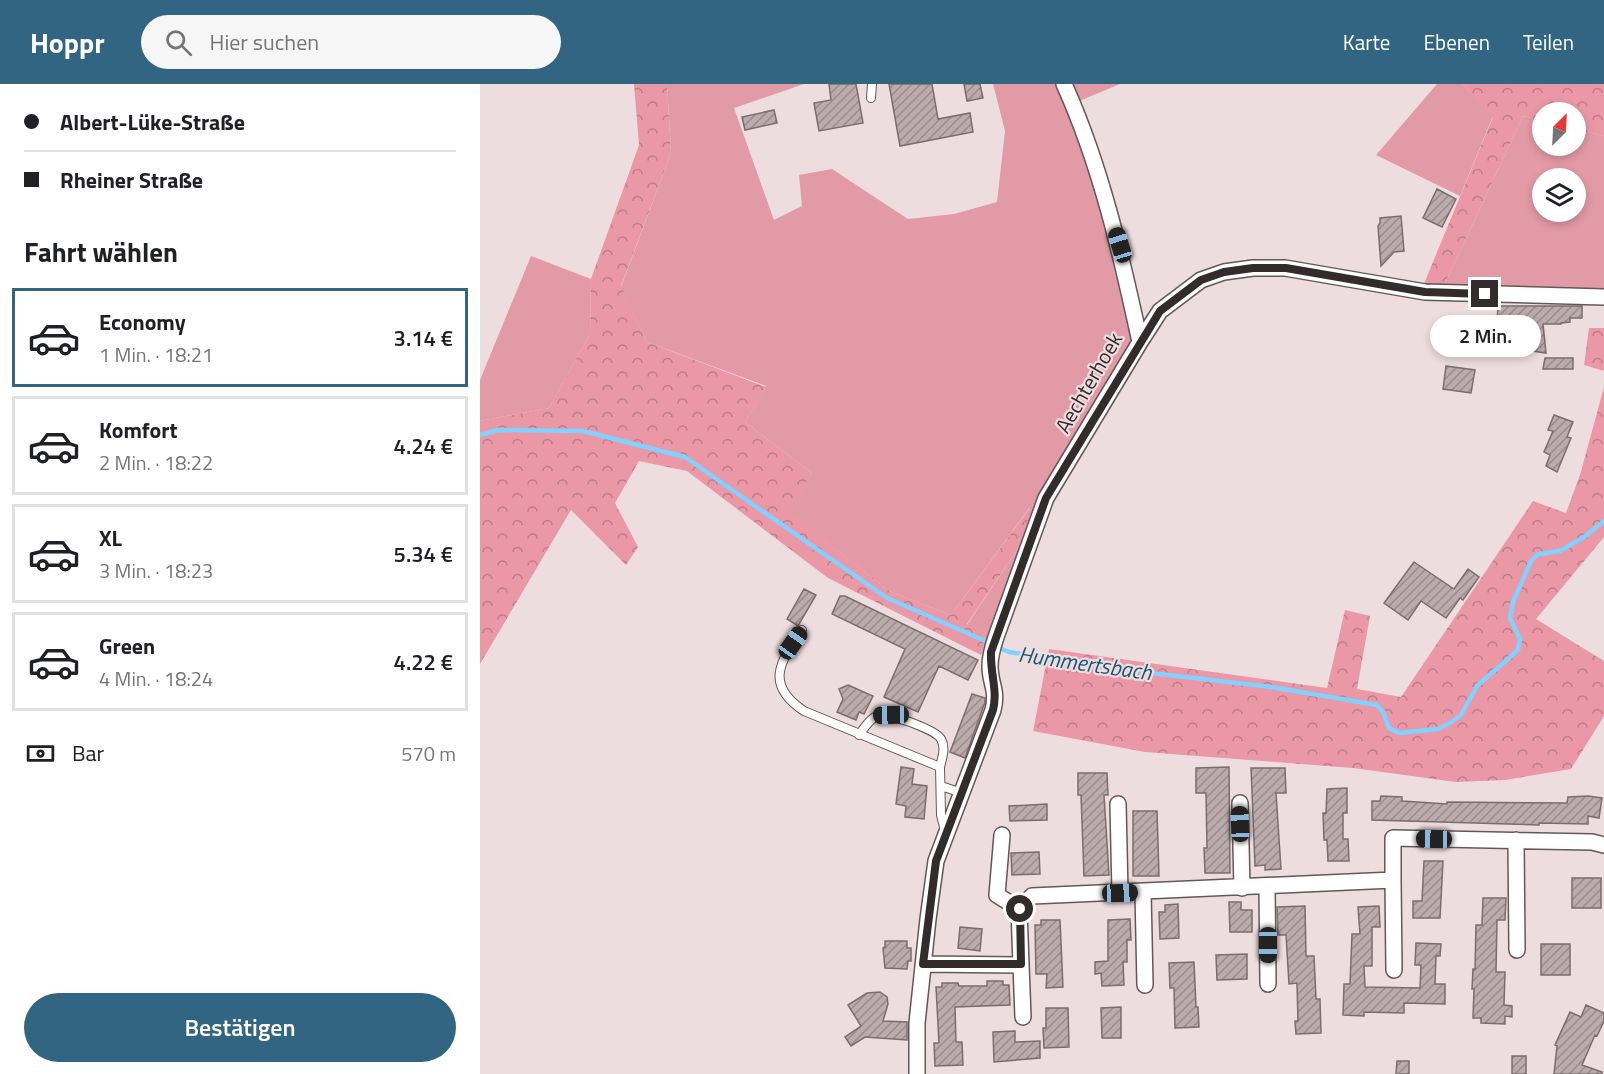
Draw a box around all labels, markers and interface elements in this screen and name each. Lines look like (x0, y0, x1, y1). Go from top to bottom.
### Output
search box (141, 15, 561, 69)
text: Hoppr (30, 21, 105, 64)
text: Hier suchen (210, 25, 319, 59)
icon: search (162, 26, 195, 59)
text: Karte (1343, 26, 1390, 58)
text: Ebenen (1423, 26, 1490, 58)
text: Teilen (1523, 26, 1574, 58)
north arrow (1532, 102, 1586, 156)
map controls (1532, 102, 1586, 222)
text: Albert-Lüke-Straße (60, 105, 245, 139)
text: Rheiner Straße (60, 163, 203, 197)
button: layers (1532, 168, 1586, 222)
car (1106, 225, 1134, 265)
text: Fahrt wählen (24, 231, 178, 272)
route end (1471, 280, 1498, 307)
text: Economy (99, 305, 186, 339)
icon: car (27, 311, 81, 365)
callout: 2 Min. (1430, 315, 1540, 357)
text: 2 Min. (1459, 320, 1512, 351)
text: 3.14 € (394, 321, 453, 355)
street label: Aechterhoek (1046, 326, 1130, 439)
text: 1 Min. · 18:21 (99, 339, 213, 370)
text: Komfort (99, 413, 178, 447)
icon: car (27, 419, 81, 473)
text: 4.24 € (394, 429, 453, 463)
text: 2 Min. · 18:22 (99, 447, 213, 478)
text: XL (99, 521, 122, 555)
icon: car (27, 527, 81, 581)
text: 5.34 € (394, 537, 453, 571)
text: 3 Min. · 18:23 (99, 555, 213, 586)
car (775, 623, 811, 663)
text: Green (99, 629, 155, 663)
icon: car (27, 635, 81, 689)
water label: Hummertsbach (1016, 637, 1155, 689)
text: 4.22 € (394, 645, 453, 679)
text: 4 Min. · 18:24 (99, 663, 213, 694)
car (873, 706, 909, 724)
text: Bar (72, 736, 104, 770)
icon: cash (24, 737, 57, 770)
text: 570 m (401, 738, 456, 769)
car (1230, 806, 1250, 842)
car (1416, 830, 1452, 848)
car (1102, 883, 1138, 903)
route start (1006, 895, 1033, 922)
car (1259, 927, 1277, 963)
button: Bestätigen (24, 993, 456, 1062)

